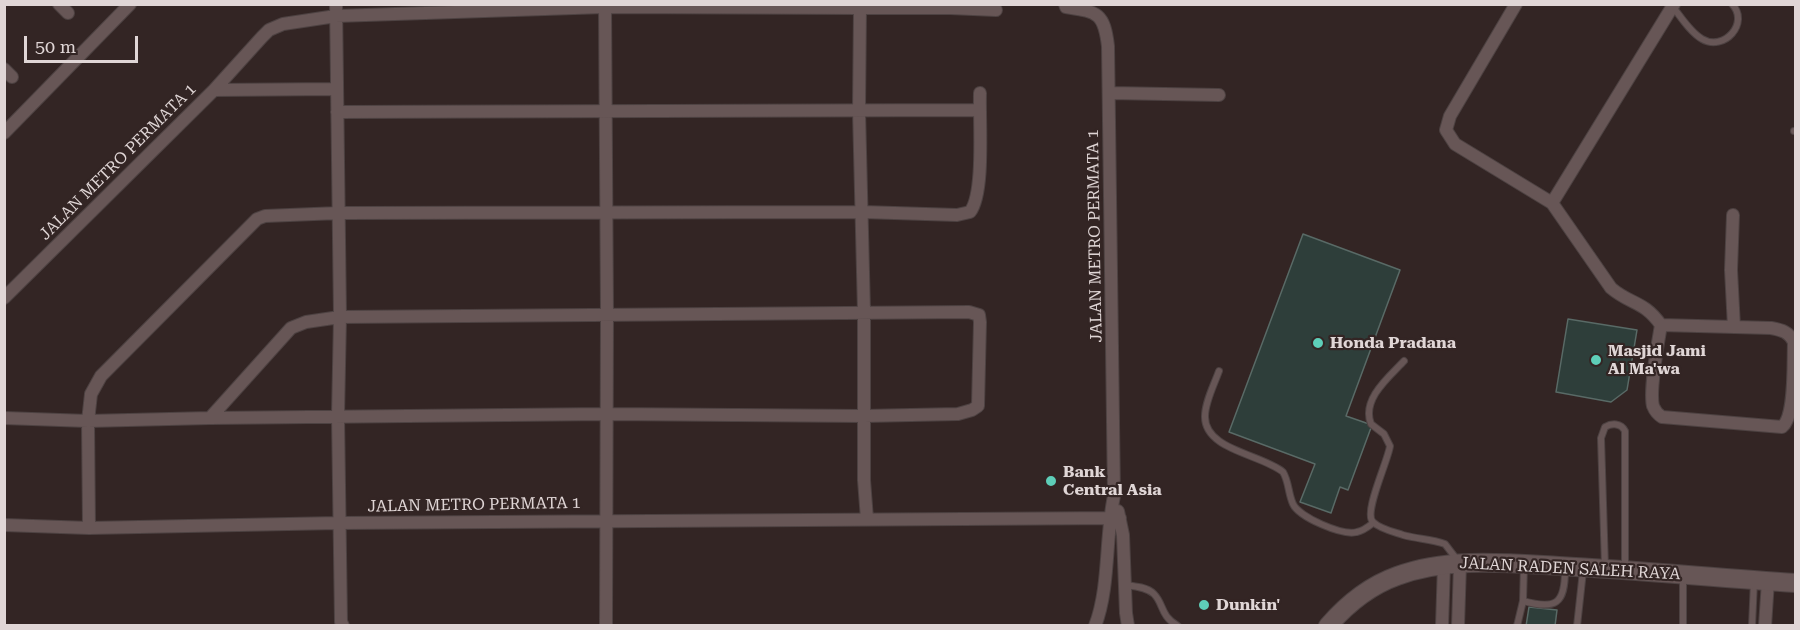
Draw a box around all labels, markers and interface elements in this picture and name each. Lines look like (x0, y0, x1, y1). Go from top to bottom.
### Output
scale bar (27, 24, 141, 62)
text: 50 m (35, 36, 76, 57)
street label: JALAN METRO PERMATA 1 (36, 80, 200, 244)
street label: JALAN METRO PERMATA 1 (1084, 129, 1106, 343)
place label: Honda Pradana (1330, 333, 1456, 353)
marker: Honda Pradana (1311, 336, 1325, 350)
place label: Masjid Jami Al Ma'wa (1608, 341, 1706, 379)
marker: Masjid Jami Al Ma'wa (1589, 353, 1603, 367)
place label: Bank Central Asia (1063, 462, 1162, 500)
marker: Bank Central Asia (1044, 474, 1058, 488)
street label: JALAN METRO PERMATA 1 (367, 494, 581, 516)
street label: JALAN RADEN SALEH RAYA (1459, 554, 1681, 584)
place label: Dunkin' (1216, 595, 1280, 615)
marker: Dunkin' (1197, 598, 1211, 612)

